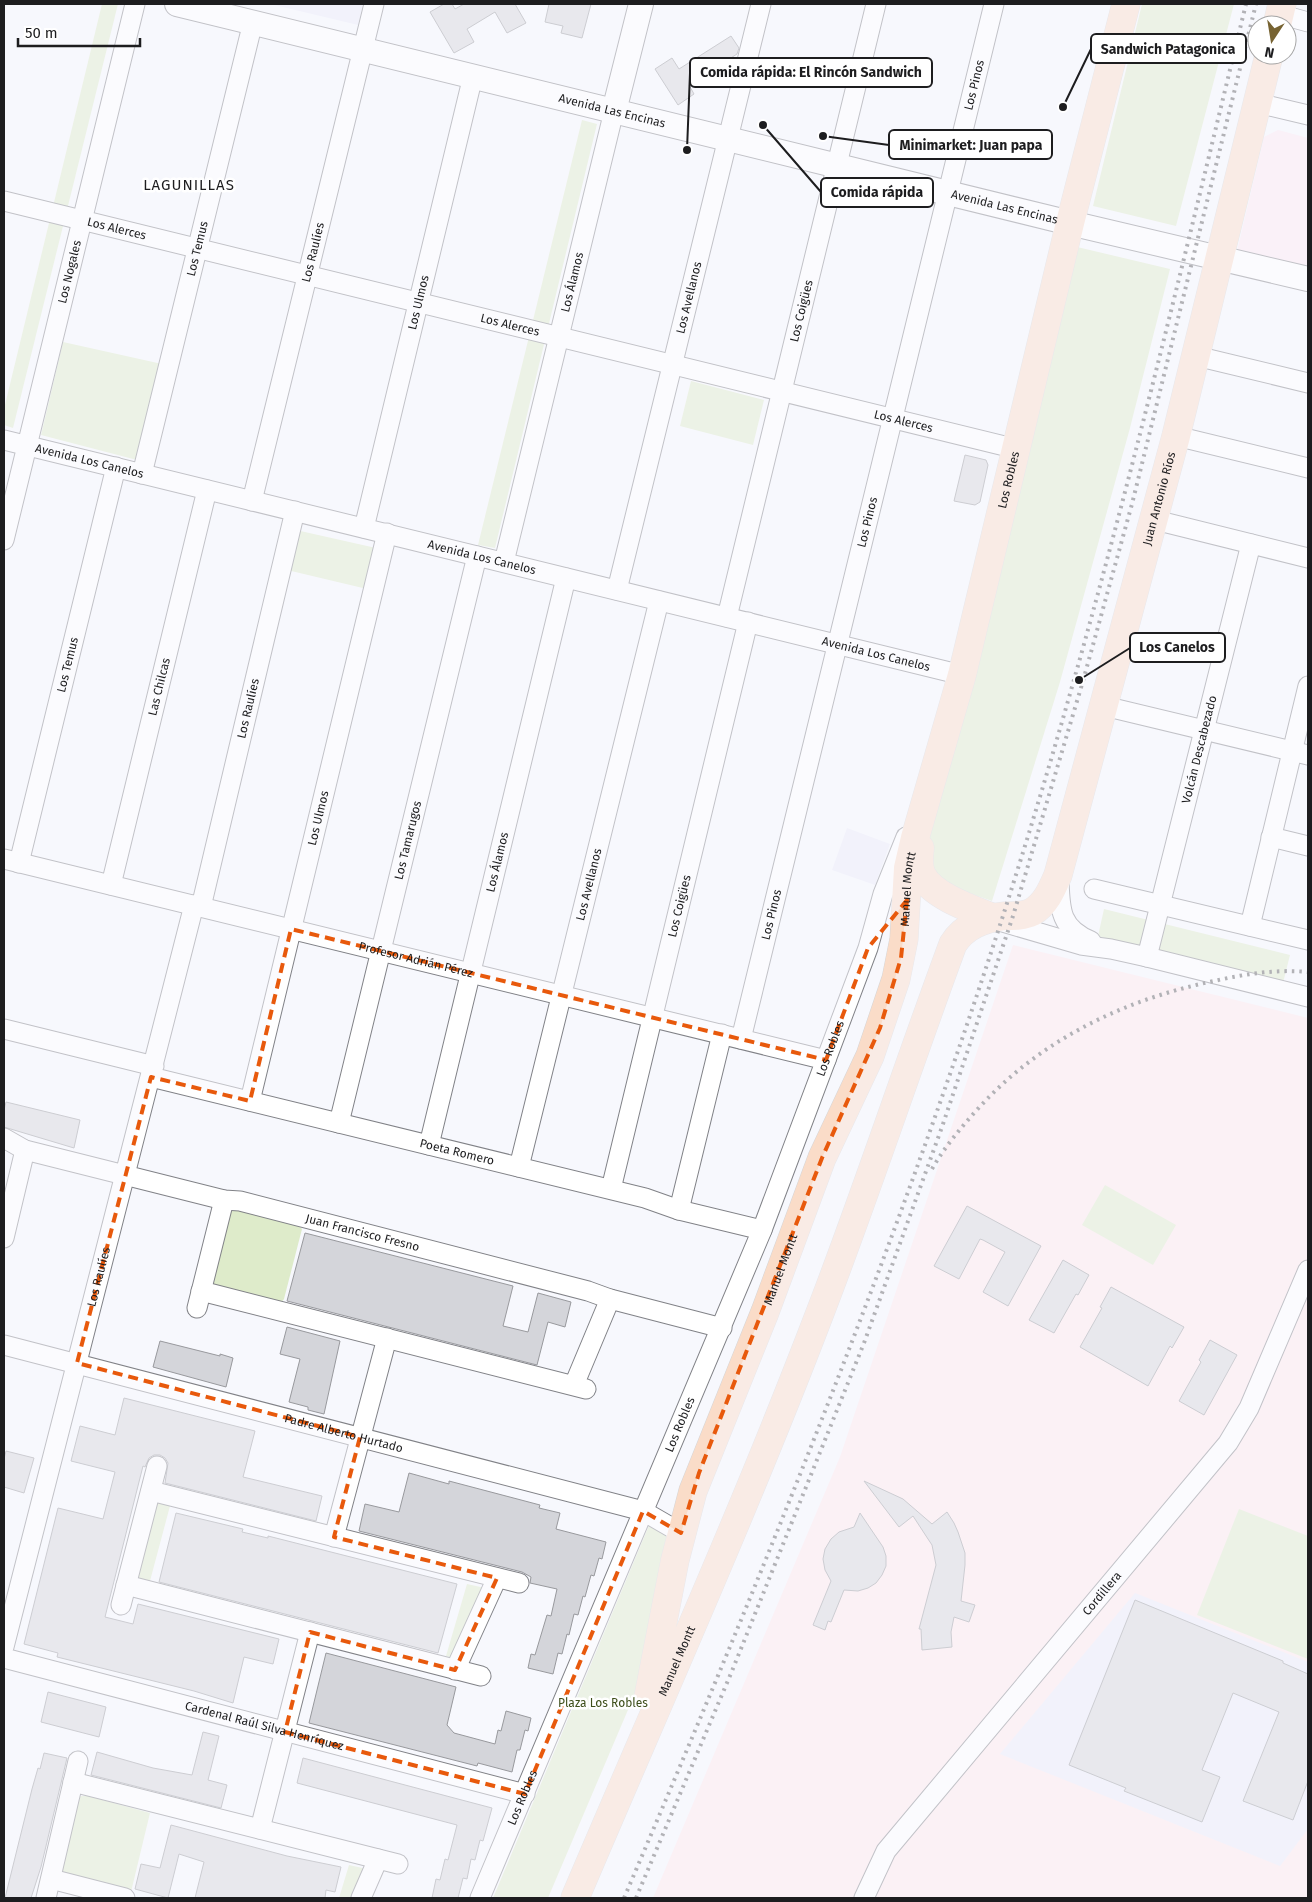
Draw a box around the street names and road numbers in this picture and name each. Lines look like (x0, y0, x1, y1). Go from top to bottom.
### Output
street label: Los Pinos (961, 58, 987, 112)
street label: Avenida Las Encinas (557, 91, 667, 131)
street label: Avenida Las Encinas (950, 187, 1060, 227)
street label: Los Alerces (86, 215, 148, 243)
street label: Los Temus (184, 219, 211, 278)
street label: Los Raulíes (299, 221, 327, 284)
street label: Los Nogales (55, 238, 84, 305)
street label: Los Álamos (558, 250, 586, 314)
street label: Los Avellanos (673, 260, 705, 335)
street label: Los Ulmos (405, 273, 432, 331)
street label: Los Coigües (787, 278, 816, 343)
street label: Los Alerces (479, 311, 541, 339)
street label: Los Alerces (872, 407, 935, 435)
street label: Avenida Los Canelos (34, 441, 145, 481)
street label: Los Robles (995, 450, 1022, 510)
street label: Juan Antonio Ríos (1140, 450, 1179, 547)
street label: Los Pinos (854, 495, 880, 549)
street label: Avenida Los Canelos (426, 537, 538, 577)
street label: Avenida Los Canelos (821, 634, 932, 674)
street label: Los Temus (54, 635, 81, 694)
street label: Las Chilcas (145, 656, 173, 717)
street label: Los Raulíes (234, 677, 262, 740)
street label: Volcán Descabezado (1179, 694, 1220, 805)
street label: Los Ulmos (305, 789, 332, 847)
street label: Los Tamarugos (391, 799, 424, 881)
street label: Los Álamos (483, 830, 511, 894)
street label: Los Avellanos (573, 847, 605, 922)
street label: Manuel Montt (898, 850, 919, 927)
street label: Los Coigües (665, 873, 694, 939)
street label: Los Pinos (758, 888, 784, 941)
street label: Profesor Adrián Pérez (357, 939, 474, 980)
street label: Los Robles (813, 1018, 847, 1078)
street label: Poeta Romero (418, 1136, 496, 1168)
street label: Juan Francisco Fresno (304, 1211, 421, 1254)
street label: Manuel Montt (761, 1231, 801, 1307)
street label: Los Raulíes (84, 1245, 113, 1308)
street label: Los Robles (662, 1394, 698, 1454)
street label: Padre Alberto Hurtado (283, 1411, 404, 1455)
street label: Cordillera (1080, 1569, 1124, 1618)
street label: Manuel Montt (656, 1623, 698, 1698)
street label: Cardenal Raúl Silva Henríquez (184, 1699, 345, 1753)
street label: Los Robles (505, 1768, 540, 1827)

